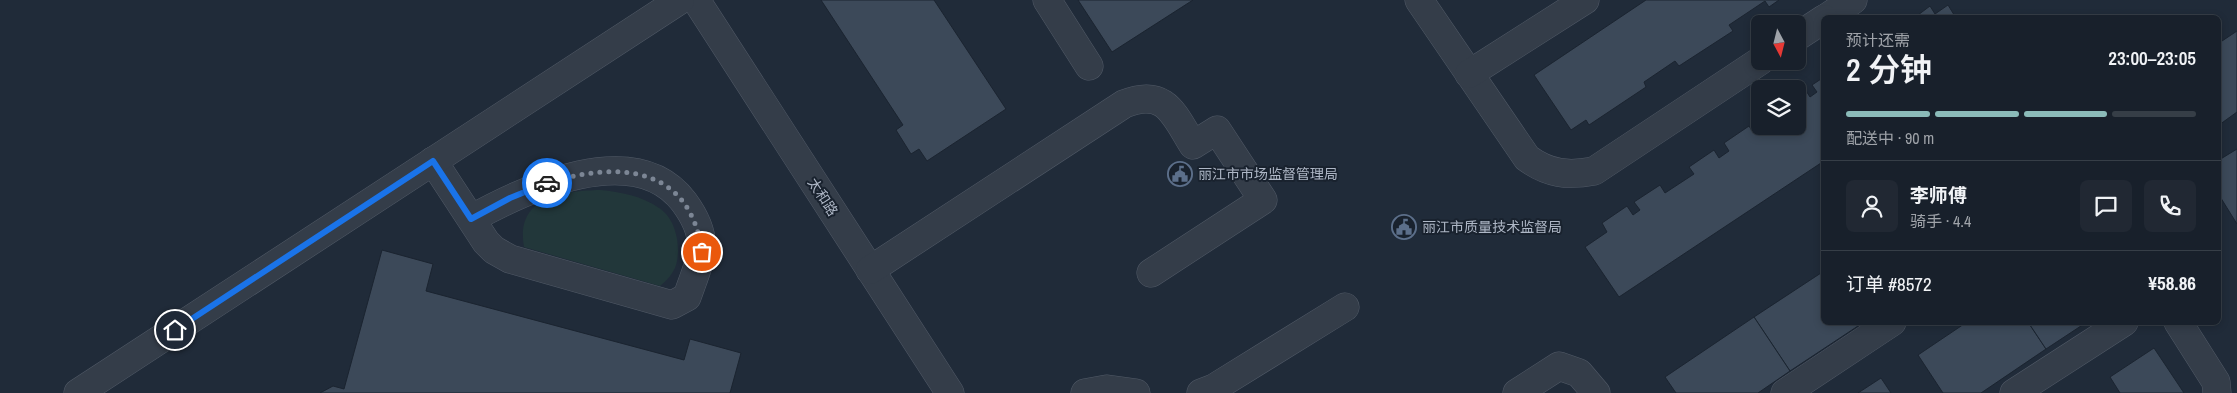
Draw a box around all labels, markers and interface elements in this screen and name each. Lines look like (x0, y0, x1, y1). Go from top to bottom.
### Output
north arrow (1751, 15, 1806, 70)
map controls (1751, 15, 1806, 135)
text: 预计还需 (1846, 29, 1910, 51)
text: 23:00–23:05 (2108, 45, 2196, 71)
text: 2 分钟 (1846, 48, 1932, 91)
button: layers (1751, 80, 1806, 135)
text: 配送中 · 90 m (1846, 127, 1934, 149)
courier (522, 158, 572, 208)
public building icon: 丽江市市场监督管理局 (1167, 161, 1193, 187)
place label: 丽江市市场监督管理局 (1198, 165, 1338, 183)
icon: car (533, 169, 561, 197)
street label: 太和路 (804, 174, 842, 220)
button: person (1846, 180, 1898, 232)
button: chat (2080, 180, 2132, 232)
button: phone (2144, 180, 2196, 232)
text: 李师傅 (1910, 182, 1967, 208)
text: 骑手 · 4.4 (1910, 210, 1971, 232)
public building icon: 丽江市质量技术监督局 (1391, 214, 1417, 240)
place label: 丽江市质量技术监督局 (1422, 218, 1562, 236)
pin (681, 231, 723, 273)
icon: bag (688, 238, 716, 266)
text: ¥58.86 (2148, 270, 2196, 296)
text: 订单 #8572 (1846, 271, 1932, 297)
pin (154, 309, 196, 351)
icon: home (161, 316, 189, 344)

